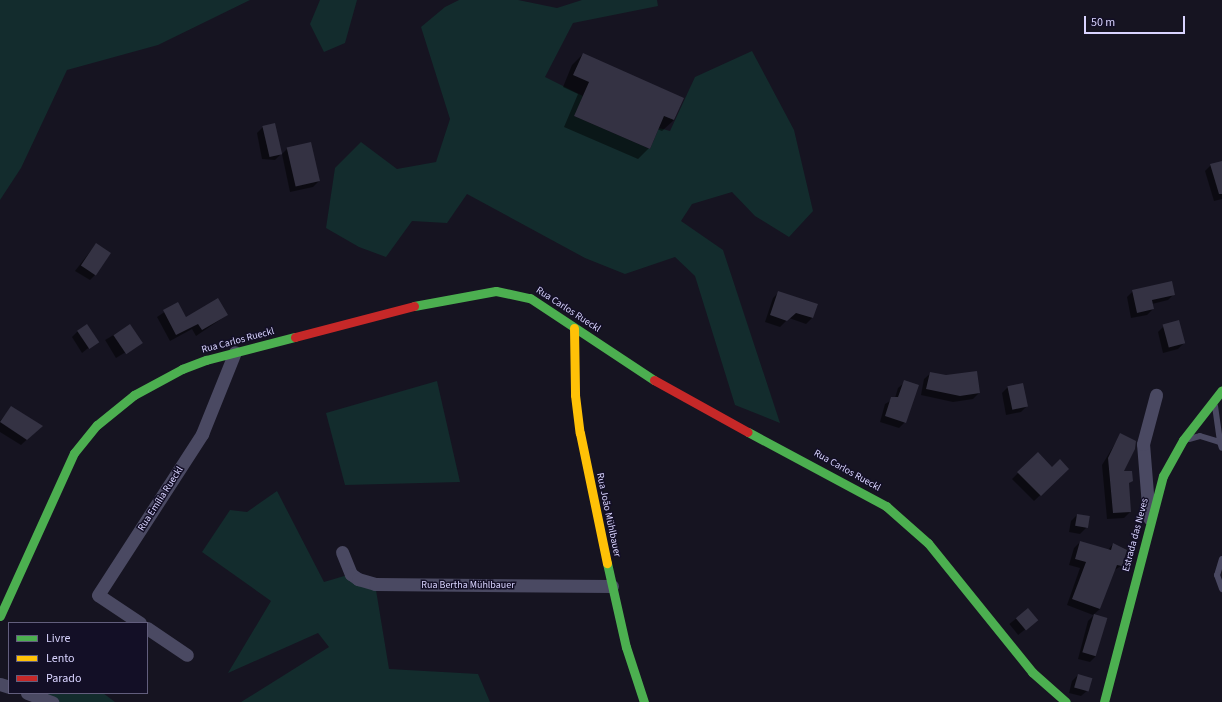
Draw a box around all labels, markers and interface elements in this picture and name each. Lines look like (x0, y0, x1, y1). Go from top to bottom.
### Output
scale bar (1086, 8, 1187, 34)
text: 50 m (1091, 14, 1115, 31)
street label: Rua Carlos Rueckl (533, 285, 603, 335)
street label: Rua Carlos Rueckl (200, 326, 276, 356)
street label: Rua Carlos Rueckl (811, 448, 883, 494)
street label: Rua Emília Rueckl (136, 465, 186, 533)
street label: Rua João Mühlbauer (593, 472, 623, 558)
street label: Estrada das Neves (1120, 497, 1152, 573)
street label: Rua Bertha Mühlbauer (421, 580, 515, 592)
legend (8, 622, 148, 694)
text: Livre (46, 630, 70, 647)
text: Lento (46, 650, 75, 667)
text: Parado (46, 670, 81, 687)

